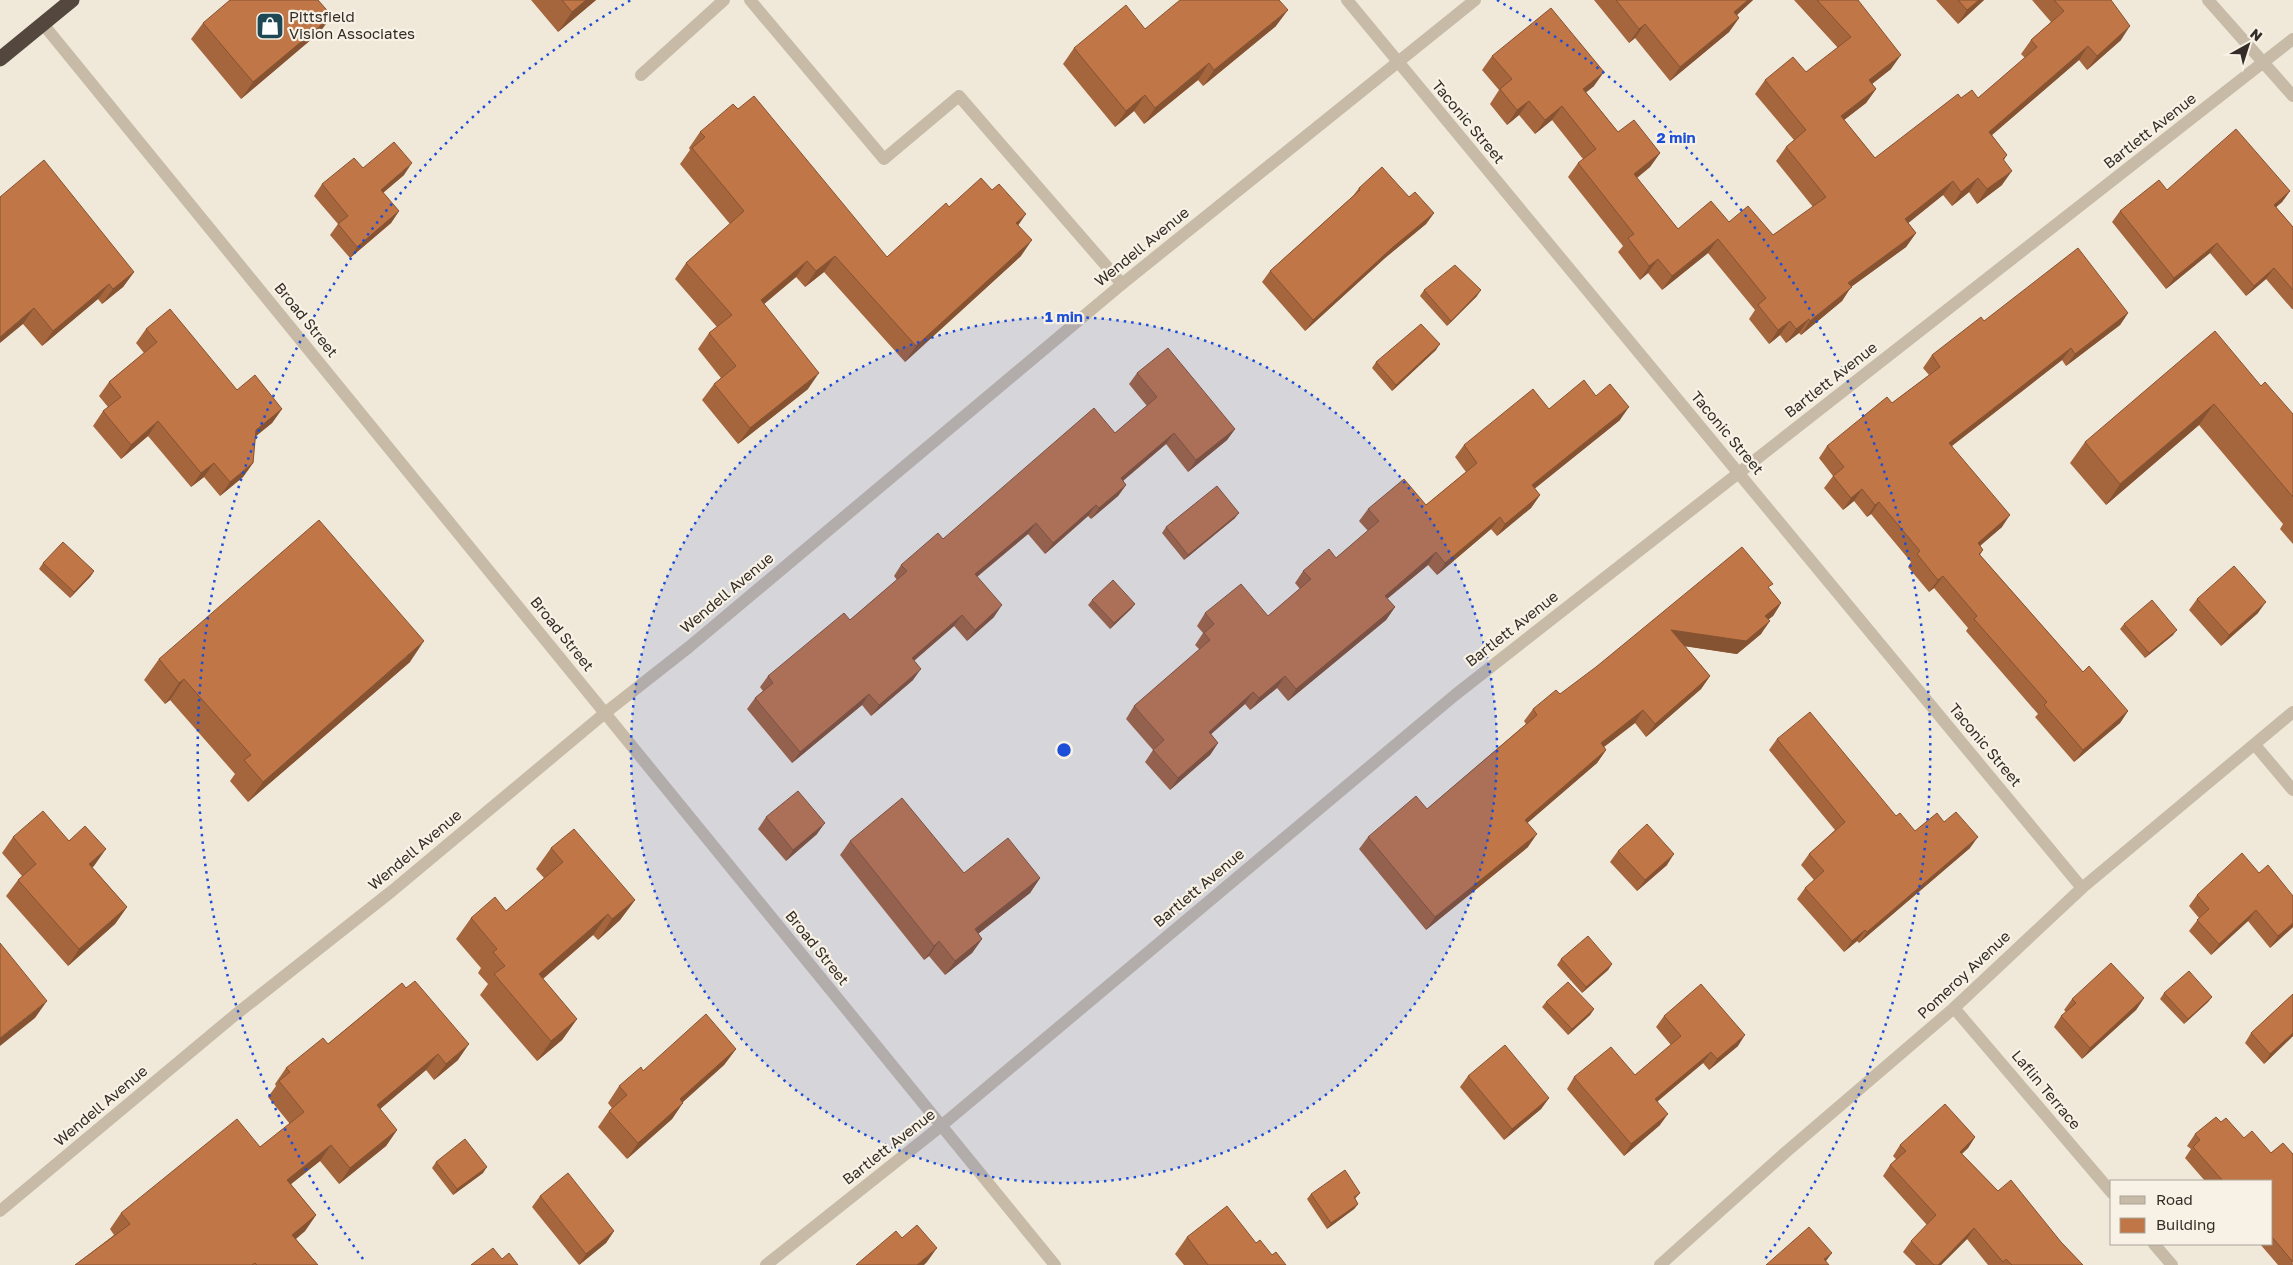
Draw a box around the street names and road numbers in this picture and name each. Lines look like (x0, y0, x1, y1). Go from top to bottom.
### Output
street label: Taconic Street (1429, 76, 1509, 167)
street label: Bartlett Avenue (2099, 88, 2200, 172)
street label: Wendell Avenue (1091, 203, 1192, 290)
street label: Broad Street (271, 278, 342, 360)
street label: Bartlett Avenue (1780, 337, 1881, 421)
street label: Taconic Street (1688, 387, 1768, 478)
street label: Wendell Avenue (676, 548, 777, 636)
street label: Bartlett Avenue (1461, 586, 1562, 670)
street label: Broad Street (527, 592, 598, 674)
street label: Taconic Street (1946, 699, 2026, 790)
street label: Wendell Avenue (364, 805, 465, 893)
street label: Bartlett Avenue (1149, 844, 1247, 930)
street label: Broad Street (782, 906, 853, 988)
street label: Pomeroy Avenue (1913, 927, 2014, 1022)
street label: Laflin Terrace (2008, 1046, 2085, 1133)
street label: Wendell Avenue (50, 1061, 151, 1149)
street label: Bartlett Avenue (838, 1104, 939, 1188)

